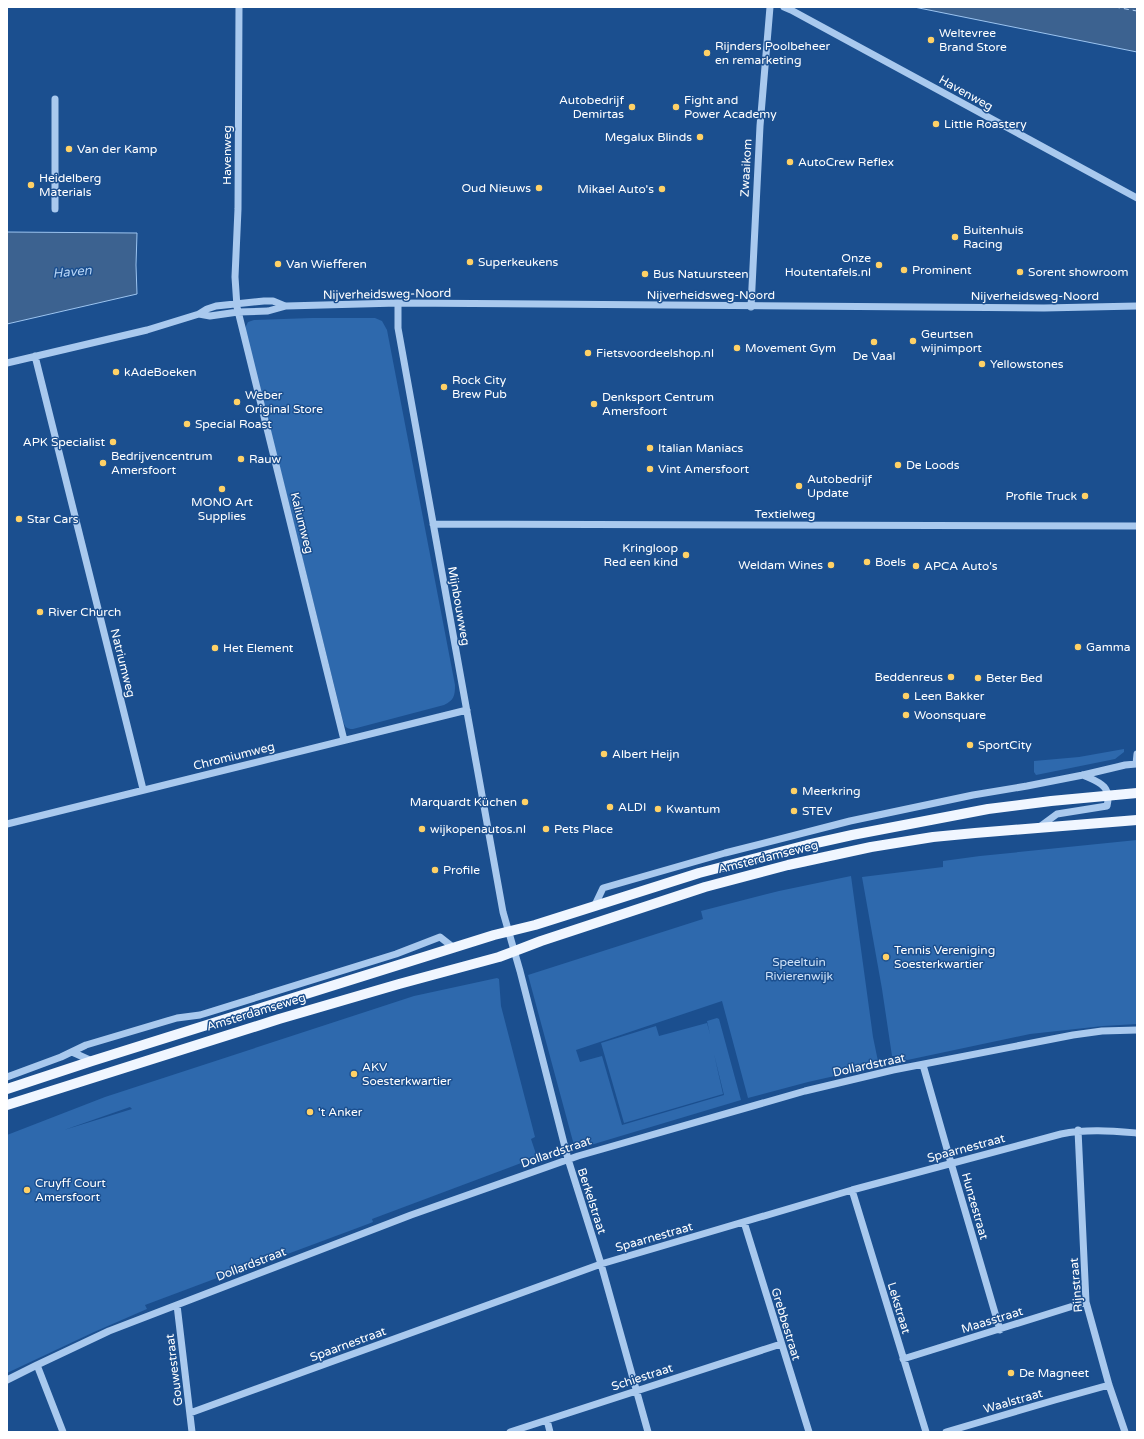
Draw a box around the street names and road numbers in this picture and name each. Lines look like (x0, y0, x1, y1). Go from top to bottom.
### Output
street label: Havenweg (936, 72, 996, 114)
street label: Havenweg (220, 125, 234, 185)
street label: Zwaaikom (737, 139, 755, 197)
street label: Nijverheidsweg-Noord (323, 286, 451, 302)
street label: Nijverheidsweg-Noord (647, 288, 775, 302)
street label: Nijverheidsweg-Noord (971, 289, 1099, 303)
street label: Kaliumweg (288, 491, 316, 555)
street label: Textielweg (755, 507, 815, 521)
street label: Mijnbouwweg (445, 565, 473, 647)
street label: Natriumweg (108, 627, 138, 699)
street label: Chromiumweg (192, 739, 276, 773)
street label: Amsterdamseweg (716, 838, 820, 876)
street label: Amsterdamseweg (205, 990, 307, 1034)
street label: Dollardstraat (832, 1050, 907, 1079)
street label: Spaarnestraat (926, 1131, 1007, 1165)
street label: Dollardstraat (519, 1133, 593, 1171)
street label: Berkelstraat (575, 1166, 609, 1236)
street label: Hunzestraat (959, 1171, 991, 1242)
street label: Spaarnestraat (614, 1219, 695, 1255)
street label: Dollardstraat (214, 1244, 288, 1284)
street label: Rijnstraat (1067, 1257, 1085, 1313)
street label: Lekstraat (885, 1281, 914, 1336)
street label: Grebbestraat (768, 1286, 804, 1362)
street label: Maasstraat (960, 1304, 1025, 1336)
street label: Spaarnestraat (308, 1324, 388, 1364)
street label: Gouwestraat (163, 1333, 185, 1407)
street label: Schiestraat (610, 1360, 675, 1394)
street label: Waalstraat (982, 1386, 1045, 1416)

